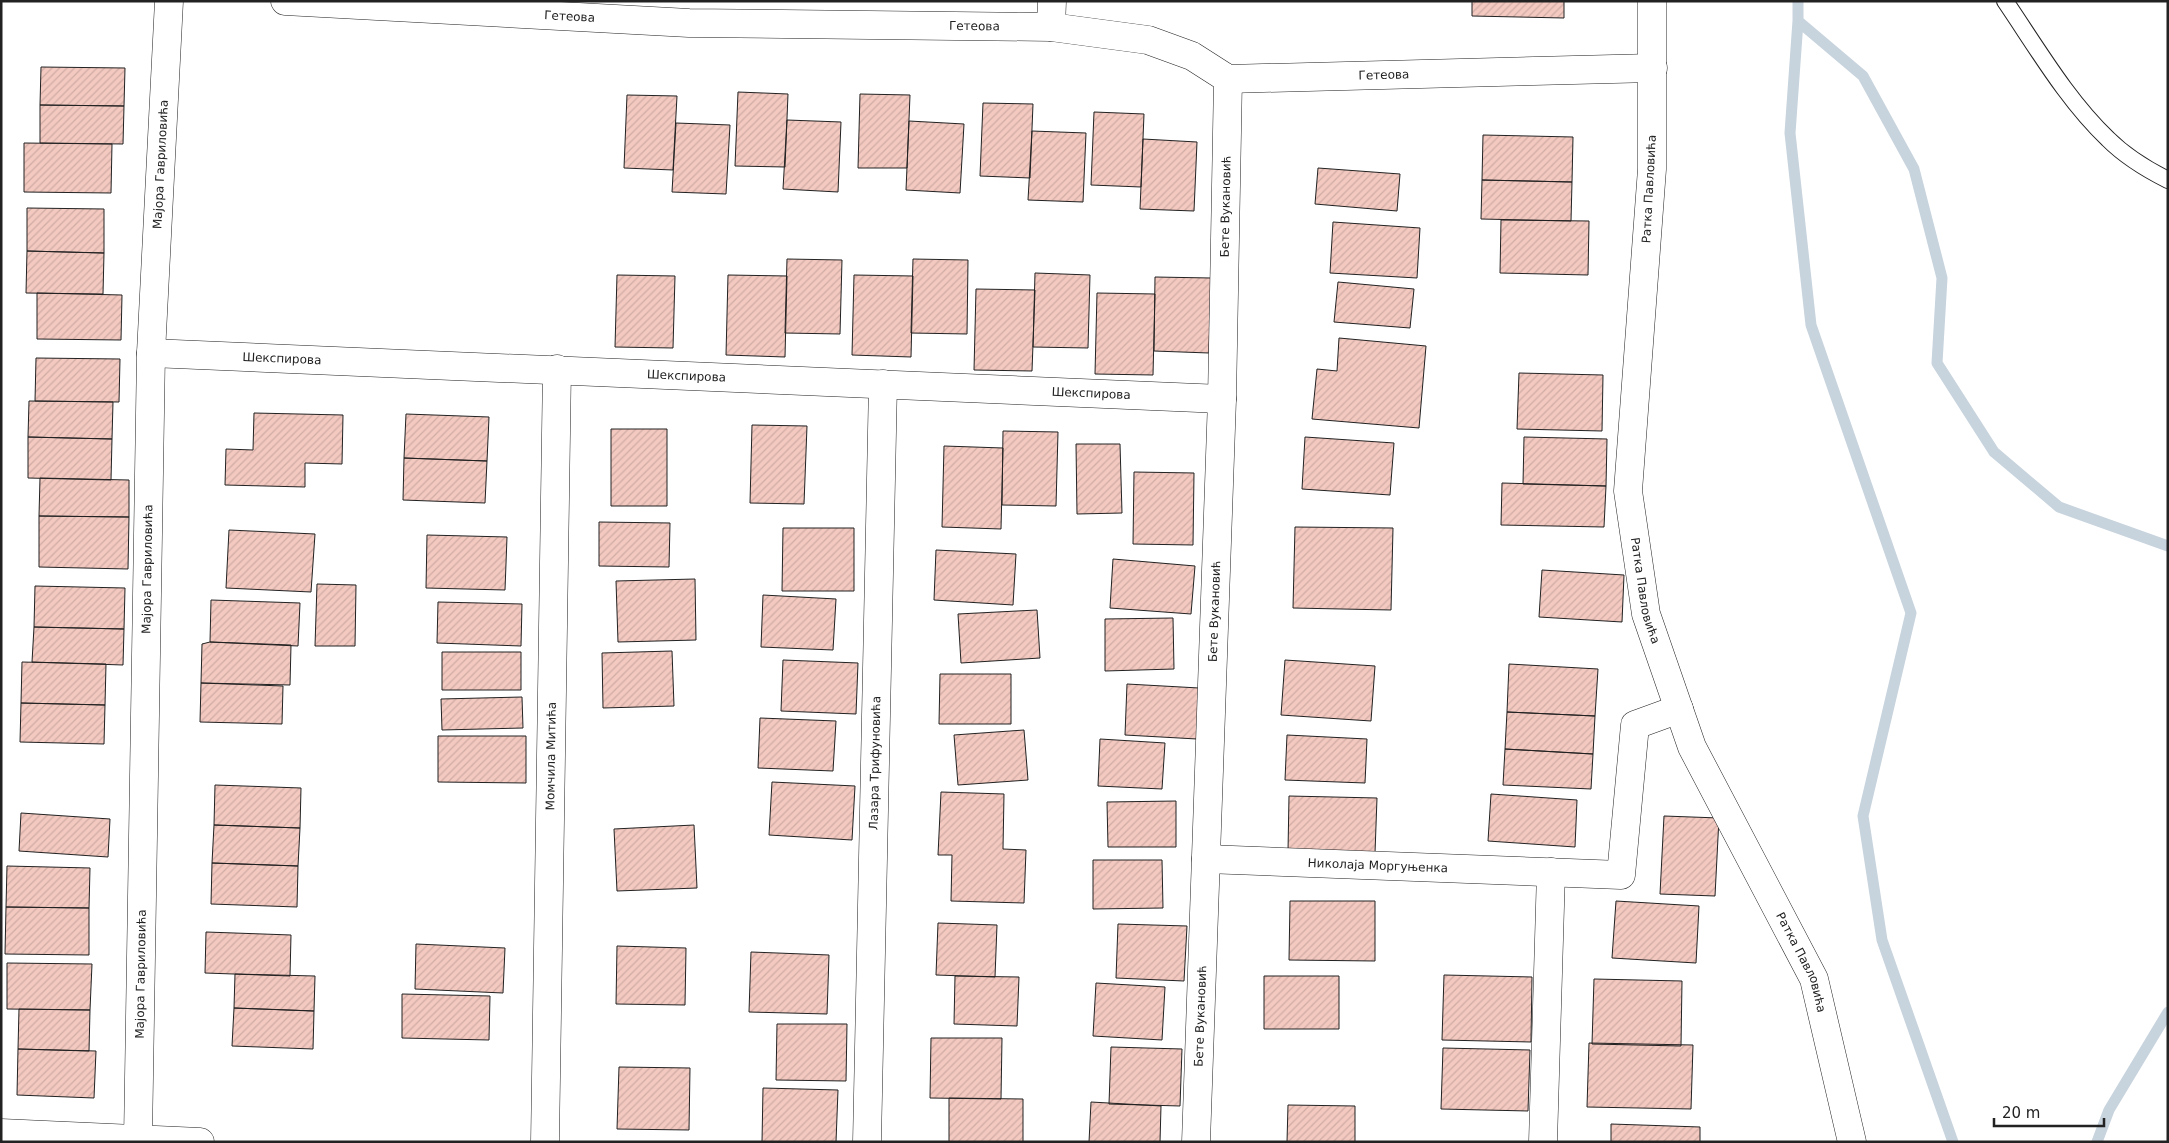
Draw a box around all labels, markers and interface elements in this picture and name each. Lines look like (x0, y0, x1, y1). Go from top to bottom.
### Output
street label: Гетеова (544, 8, 595, 25)
street label: Гетеова (949, 19, 1000, 33)
street label: Гетеова (1358, 67, 1410, 83)
street label: Мајора Гавриловића (150, 99, 171, 229)
street label: Ратка Павловића (1639, 134, 1659, 244)
street label: Бете Вукановић (1218, 156, 1234, 257)
street label: Шекспирова (242, 350, 322, 367)
street label: Шекспирова (647, 367, 726, 385)
street label: Шекспирова (1051, 385, 1131, 402)
street label: Мајора Гавриловића (139, 504, 155, 634)
street label: Ратка Павловића (1628, 536, 1663, 646)
street label: Бете Вукановић (1206, 560, 1223, 662)
street label: Лазара Трифуновића (867, 696, 883, 830)
street label: Момчила Митића (543, 702, 559, 811)
street label: Николаја Моргуњенка (1307, 856, 1448, 875)
street label: Мајора Гавриловића (133, 909, 149, 1039)
street label: Ратка Павловића (1773, 910, 1829, 1014)
street label: Бете Вукановић (1192, 965, 1209, 1067)
scale bar (1994, 1096, 2104, 1128)
text: 20 m (2002, 1104, 2040, 1122)

